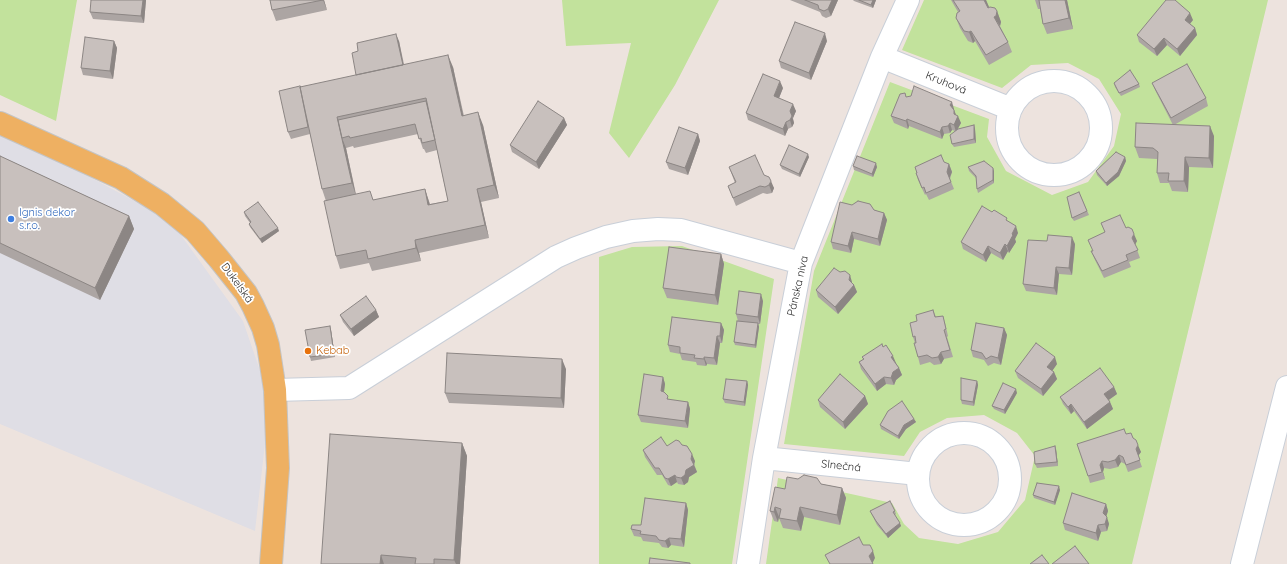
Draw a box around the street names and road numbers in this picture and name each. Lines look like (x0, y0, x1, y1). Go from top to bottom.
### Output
street label: Kruhová (924, 69, 968, 97)
street label: Pánska niva (785, 255, 811, 317)
street label: Dukelská (218, 260, 256, 306)
street label: Slnečná (820, 457, 862, 475)

